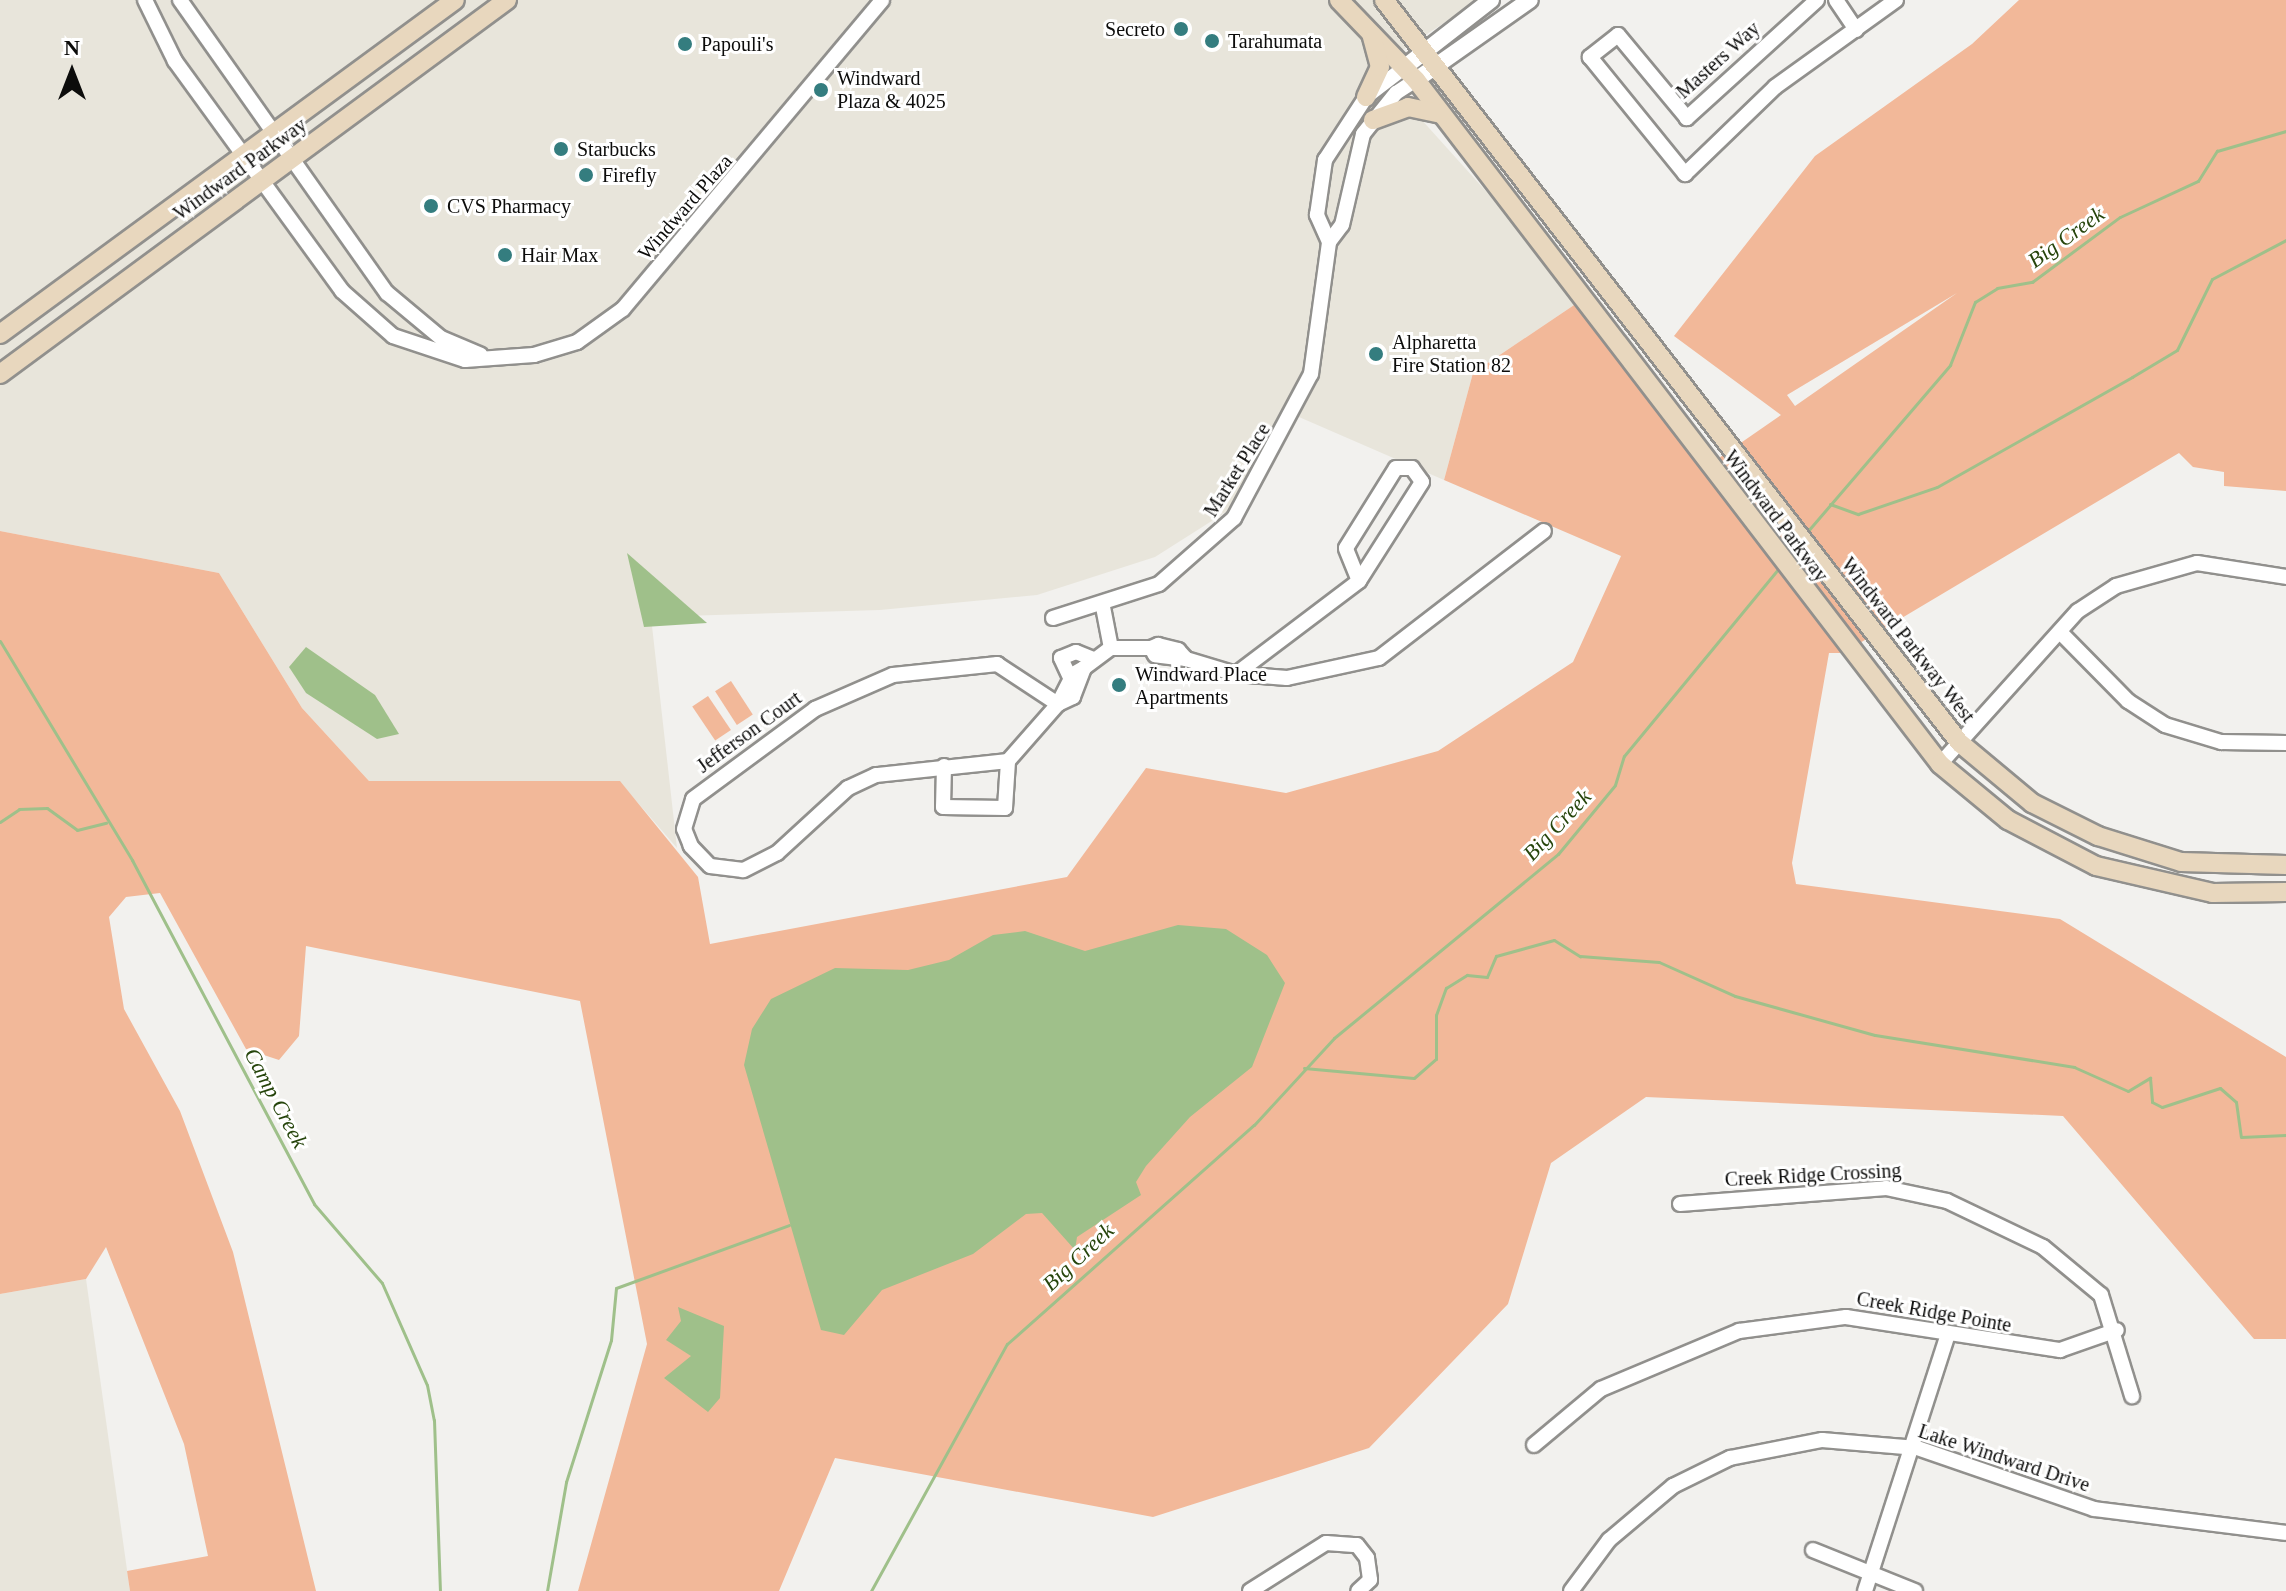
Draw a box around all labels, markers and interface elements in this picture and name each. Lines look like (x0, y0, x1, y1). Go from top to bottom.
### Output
street label: Masters Way (1671, 16, 1765, 104)
place label: Secreto (1105, 17, 1165, 41)
marker: Secreto (1172, 20, 1190, 38)
place label: Tarahumata (1228, 29, 1322, 53)
north arrow (32, 32, 112, 112)
place label: Papouli's (701, 32, 774, 56)
marker: Tarahumata (1203, 32, 1221, 50)
text: N (64, 35, 80, 60)
marker: Papouli's (676, 35, 694, 53)
place label: Windward Plaza & 4025 (837, 66, 946, 113)
marker: Windward Plaza & 4025 (812, 81, 830, 99)
street label: Windward Parkway (169, 113, 311, 225)
place label: Starbucks (577, 137, 656, 161)
marker: Starbucks (552, 140, 570, 158)
street label: Windward Plaza (633, 149, 737, 265)
place label: Firefly (602, 163, 656, 187)
marker: Firefly (577, 166, 595, 184)
place label: CVS Pharmacy (447, 194, 571, 218)
marker: CVS Pharmacy (422, 197, 440, 215)
water label: Big Creek (2023, 201, 2109, 273)
place label: Hair Max (521, 243, 598, 267)
marker: Hair Max (496, 246, 514, 264)
place label: Alpharetta Fire Station 82 (1392, 330, 1511, 377)
marker: Alpharetta Fire Station 82 (1367, 345, 1385, 363)
street label: Market Place (1199, 419, 1275, 521)
street label: Windward Parkway (1719, 445, 1833, 587)
street label: Windward Parkway West (1836, 553, 1980, 727)
place label: Windward Place Apartments (1135, 662, 1267, 709)
marker: Windward Place Apartments (1110, 676, 1128, 694)
street label: Jefferson Court (692, 686, 806, 778)
water label: Big Creek (1517, 784, 1597, 866)
water label: Camp Creek (239, 1043, 313, 1153)
street label: Creek Ridge Crossing (1724, 1158, 1902, 1192)
water label: Big Creek (1037, 1217, 1119, 1297)
street label: Creek Ridge Pointe (1855, 1287, 2013, 1337)
street label: Lake Windward Drive (1915, 1419, 2093, 1497)

